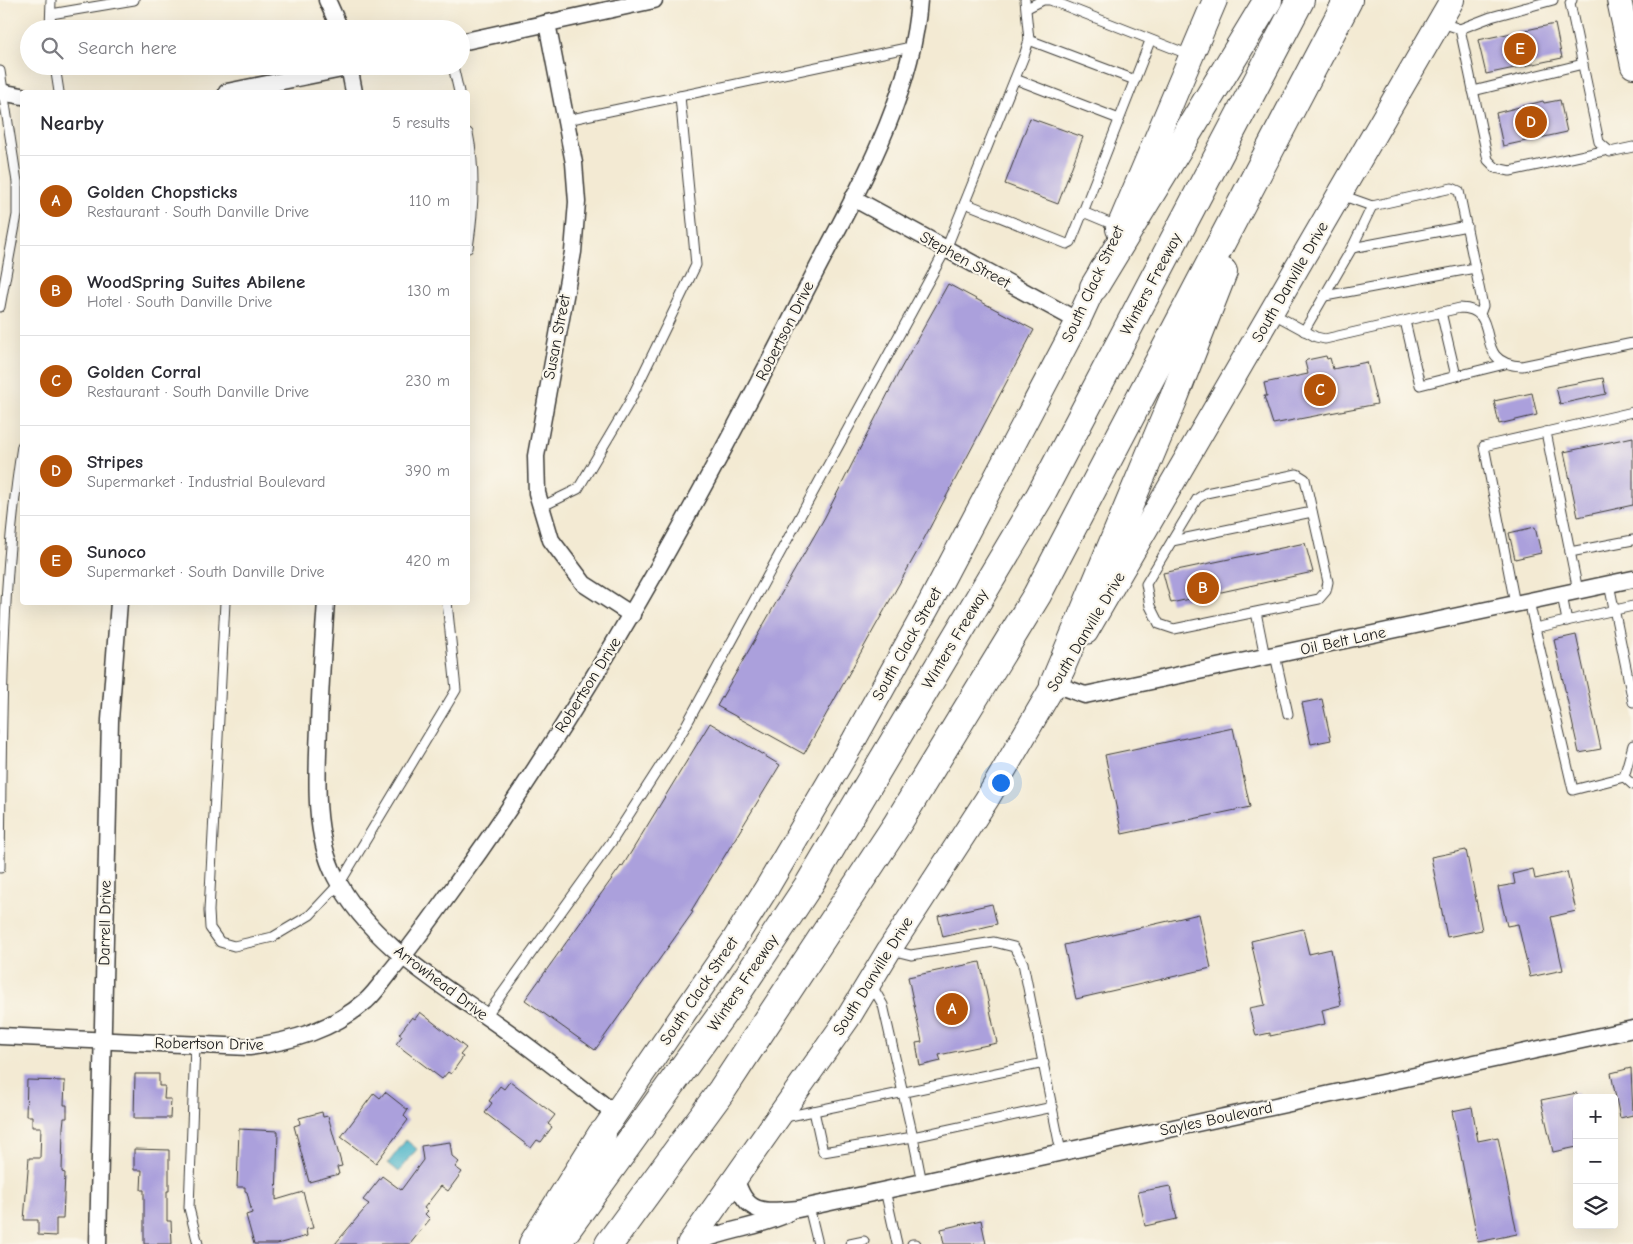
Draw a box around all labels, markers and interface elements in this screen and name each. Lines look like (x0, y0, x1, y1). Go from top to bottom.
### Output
search box (20, 20, 470, 75)
pin: E (1504, 30, 1536, 68)
icon: search (38, 34, 66, 62)
text: Search here (78, 37, 177, 59)
pin: D (1515, 103, 1547, 141)
text: Nearby (40, 111, 104, 135)
text: 5 results (392, 114, 450, 132)
text: Golden Chopsticks (87, 181, 237, 203)
text: A (52, 192, 60, 210)
text: 110 m (409, 192, 450, 210)
text: Restaurant · South Danville Drive (87, 203, 309, 221)
street label: South Danville Drive (1248, 218, 1332, 346)
street label: South Clack Street (1058, 223, 1128, 345)
street label: Stephen Street (917, 228, 1014, 292)
street label: Winters Freeway (1117, 229, 1186, 338)
text: WoodSpring Suites Abilene (87, 271, 305, 293)
street label: Robertson Drive (752, 278, 818, 384)
text: B (51, 282, 61, 300)
text: 130 m (407, 282, 450, 300)
text: Hotel · South Danville Drive (87, 293, 272, 311)
street label: Susan Street (540, 293, 574, 381)
text: Golden Corral (87, 361, 201, 383)
pin: C (1304, 371, 1336, 409)
text: C (51, 372, 61, 390)
text: 230 m (405, 372, 450, 390)
text: Restaurant · South Danville Drive (87, 383, 309, 401)
text: Stripes (87, 451, 143, 473)
text: D (51, 462, 61, 480)
text: 390 m (405, 462, 450, 480)
text: Supermarket · Industrial Boulevard (87, 473, 325, 491)
text: Sunoco (87, 541, 146, 563)
text: E (51, 552, 61, 570)
text: 420 m (406, 552, 450, 570)
text: Supermarket · South Danville Drive (87, 563, 324, 581)
street label: South Danville Drive (1043, 569, 1129, 695)
pin: B (1187, 569, 1219, 607)
street label: South Clack Street (868, 584, 946, 704)
street label: Winters Freeway (918, 585, 992, 692)
street label: Oil Belt Lane (1299, 623, 1387, 659)
street label: Robertson Drive (551, 634, 625, 736)
your location (988, 770, 1014, 796)
street label: Darrell Drive (95, 880, 115, 966)
street label: South Danville Drive (829, 913, 917, 1039)
street label: Winters Freeway (704, 930, 782, 1035)
street label: South Clack Street (656, 933, 742, 1048)
street label: Arrowhead Drive (391, 942, 491, 1024)
pin: A (936, 990, 968, 1028)
street label: Robertson Drive (154, 1034, 264, 1054)
map controls (1573, 1094, 1618, 1229)
button: + (1573, 1094, 1618, 1139)
street label: Sayles Boulevard (1158, 1098, 1274, 1140)
button: − (1573, 1139, 1618, 1184)
button: layers (1573, 1184, 1618, 1229)

